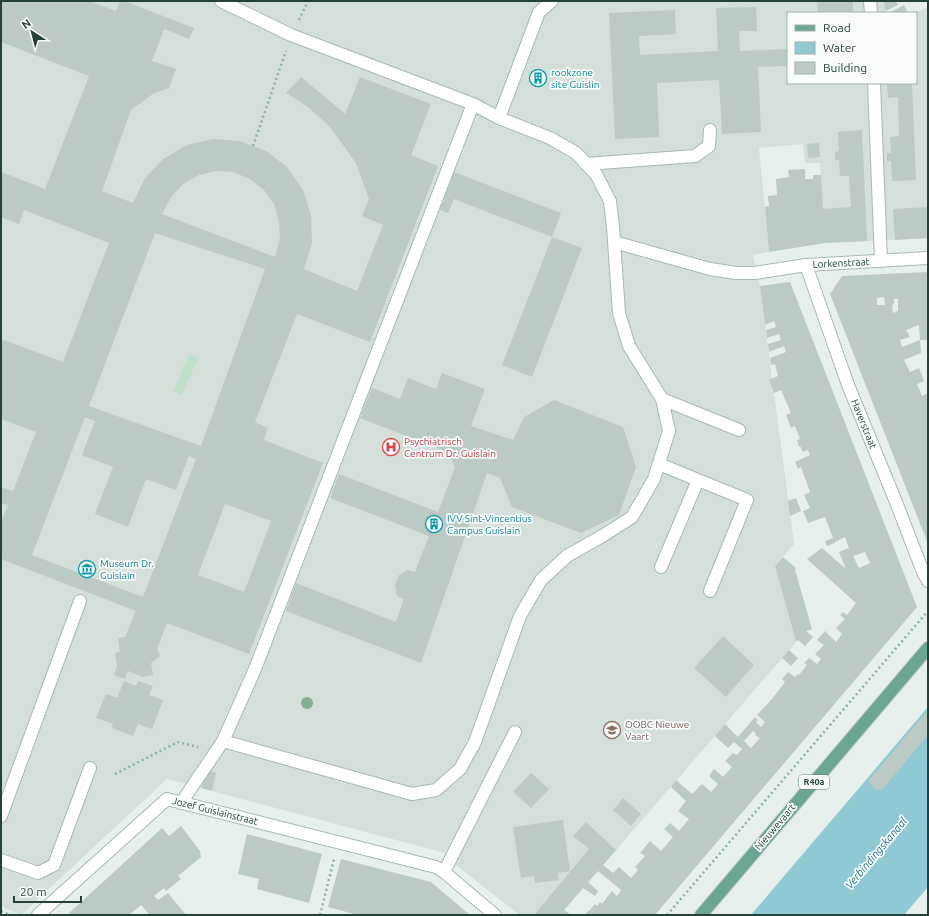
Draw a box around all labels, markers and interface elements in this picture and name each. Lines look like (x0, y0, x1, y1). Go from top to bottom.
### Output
north arrow (12, 12, 52, 52)
legend (787, 12, 917, 84)
text: N (19, 17, 33, 31)
text: Road (823, 21, 851, 34)
text: Water (823, 41, 856, 54)
text: Building (823, 61, 867, 74)
place label: rookzone site Guislin (551, 67, 599, 90)
building icon: rookzone site Guislin (528, 68, 548, 88)
street label: Lorkenstraat (812, 256, 870, 270)
street label: Haverstraat (849, 398, 879, 450)
place label: Psychiatrisch Centrum Dr. Guislain (404, 436, 496, 459)
hospital icon: Psychiatrisch Centrum Dr. Guislain (381, 437, 401, 457)
place label: IVV Sint-Vincentius Campus Guislain (447, 513, 532, 536)
building icon: IVV Sint-Vincentius Campus Guislain (424, 514, 444, 534)
place label: Museum Dr. Guislain (100, 558, 154, 581)
museum icon: Museum Dr. Guislain (77, 559, 97, 579)
place label: OOBC Nieuwe Vaart (625, 719, 689, 742)
school or university icon: OOBC Nieuwe Vaart (602, 720, 622, 740)
road number: R40a (799, 775, 829, 789)
street label: Jozef Guislainstraat (171, 795, 259, 827)
street label: Nieuwevaart (752, 802, 798, 852)
water label: Verbindingskanaal (843, 815, 909, 891)
scale bar (14, 878, 81, 904)
text: 20 m (20, 885, 47, 898)

